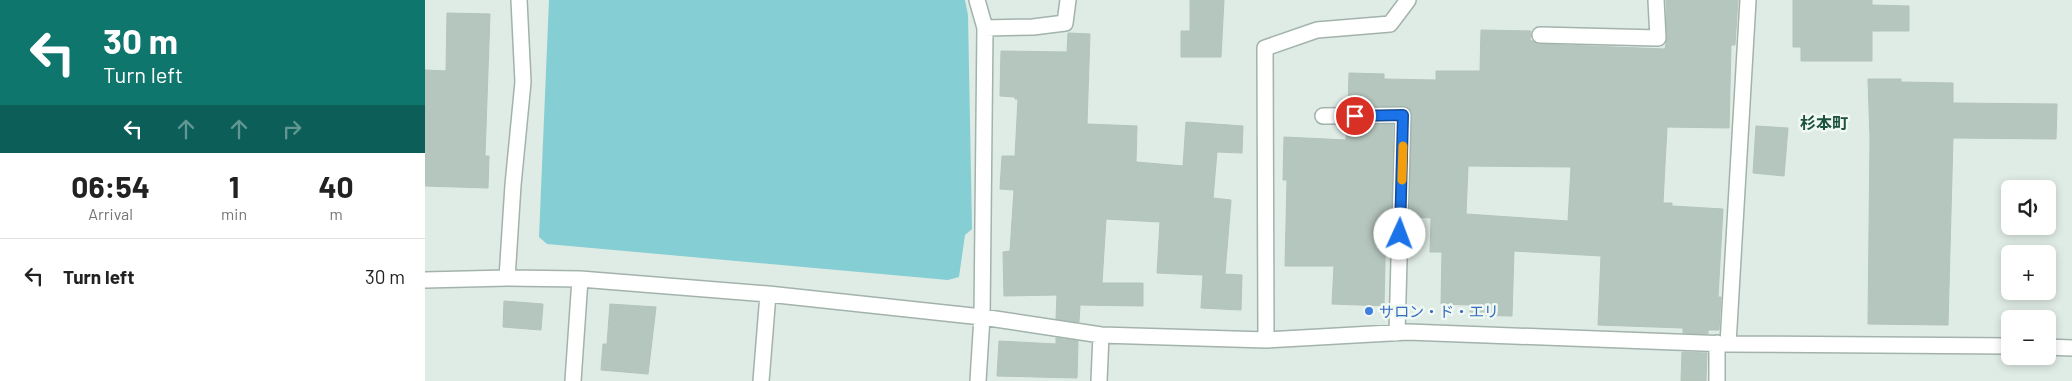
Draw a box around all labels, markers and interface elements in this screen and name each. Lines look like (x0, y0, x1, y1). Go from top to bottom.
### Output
text: 30 m (103, 19, 178, 61)
icon: left (20, 20, 85, 85)
text: Turn left (103, 61, 183, 87)
pin (1334, 95, 1376, 137)
icon: arrive (1341, 102, 1369, 130)
district label: 杉本町 (1800, 113, 1848, 132)
icon: left (119, 115, 147, 143)
icon: ahead (172, 115, 200, 143)
icon: ahead (225, 115, 253, 143)
icon: right (278, 115, 306, 143)
text: 06:54 (71, 168, 150, 204)
text: 1 (229, 168, 239, 204)
text: 40 (318, 168, 354, 204)
map controls (2001, 180, 2056, 365)
button: sound (2001, 180, 2056, 235)
text: Arrival (88, 204, 133, 223)
text: min (221, 204, 247, 223)
text: m (329, 204, 343, 223)
position arrow (1373, 207, 1425, 259)
button: + (2001, 245, 2056, 300)
icon: left (20, 262, 48, 290)
text: Turn left (63, 265, 134, 288)
text: 30 m (365, 265, 405, 288)
place label: サロン・ド・エリ (1379, 302, 1499, 320)
marker: サロン・ド・エリ (1363, 305, 1375, 317)
button: − (2001, 310, 2056, 365)

